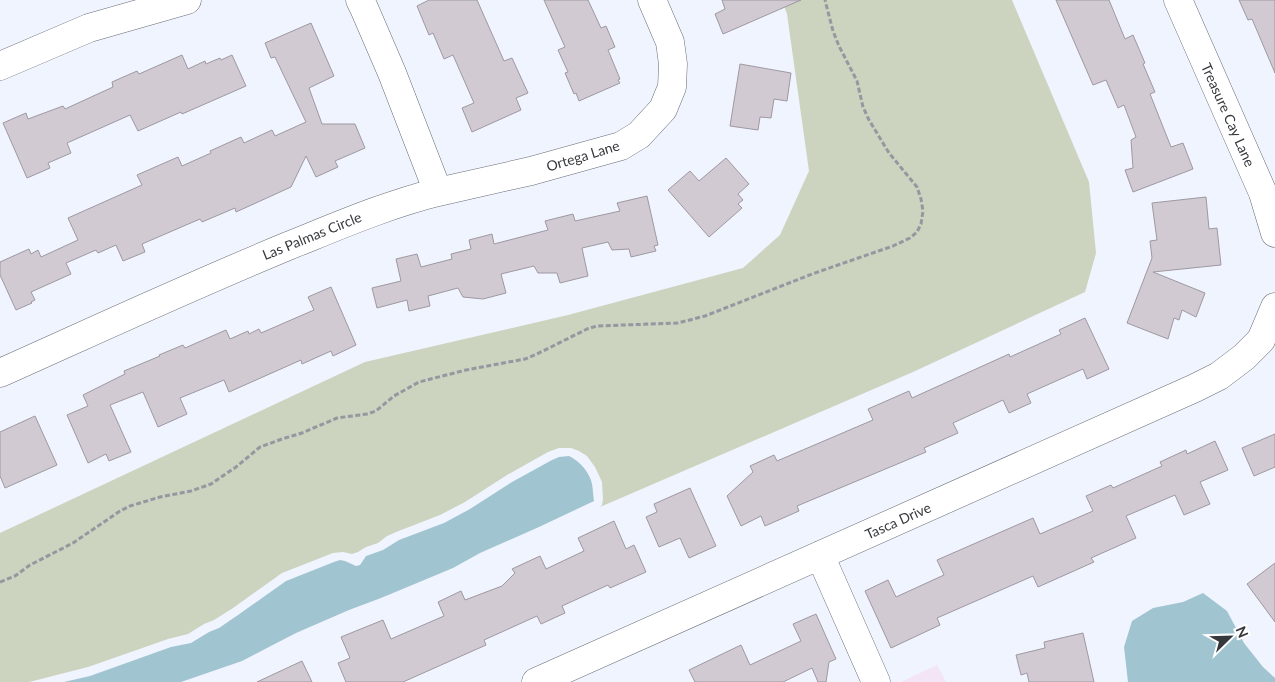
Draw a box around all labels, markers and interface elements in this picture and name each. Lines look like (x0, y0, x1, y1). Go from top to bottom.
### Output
street label: Treasure Cay Lane (1198, 60, 1259, 169)
street label: Ortega Lane (544, 136, 622, 175)
street label: Las Palmas Circle (260, 208, 364, 263)
street label: Tasca Drive (862, 498, 933, 543)
north arrow (1205, 612, 1255, 662)
text: N (1232, 623, 1252, 640)

